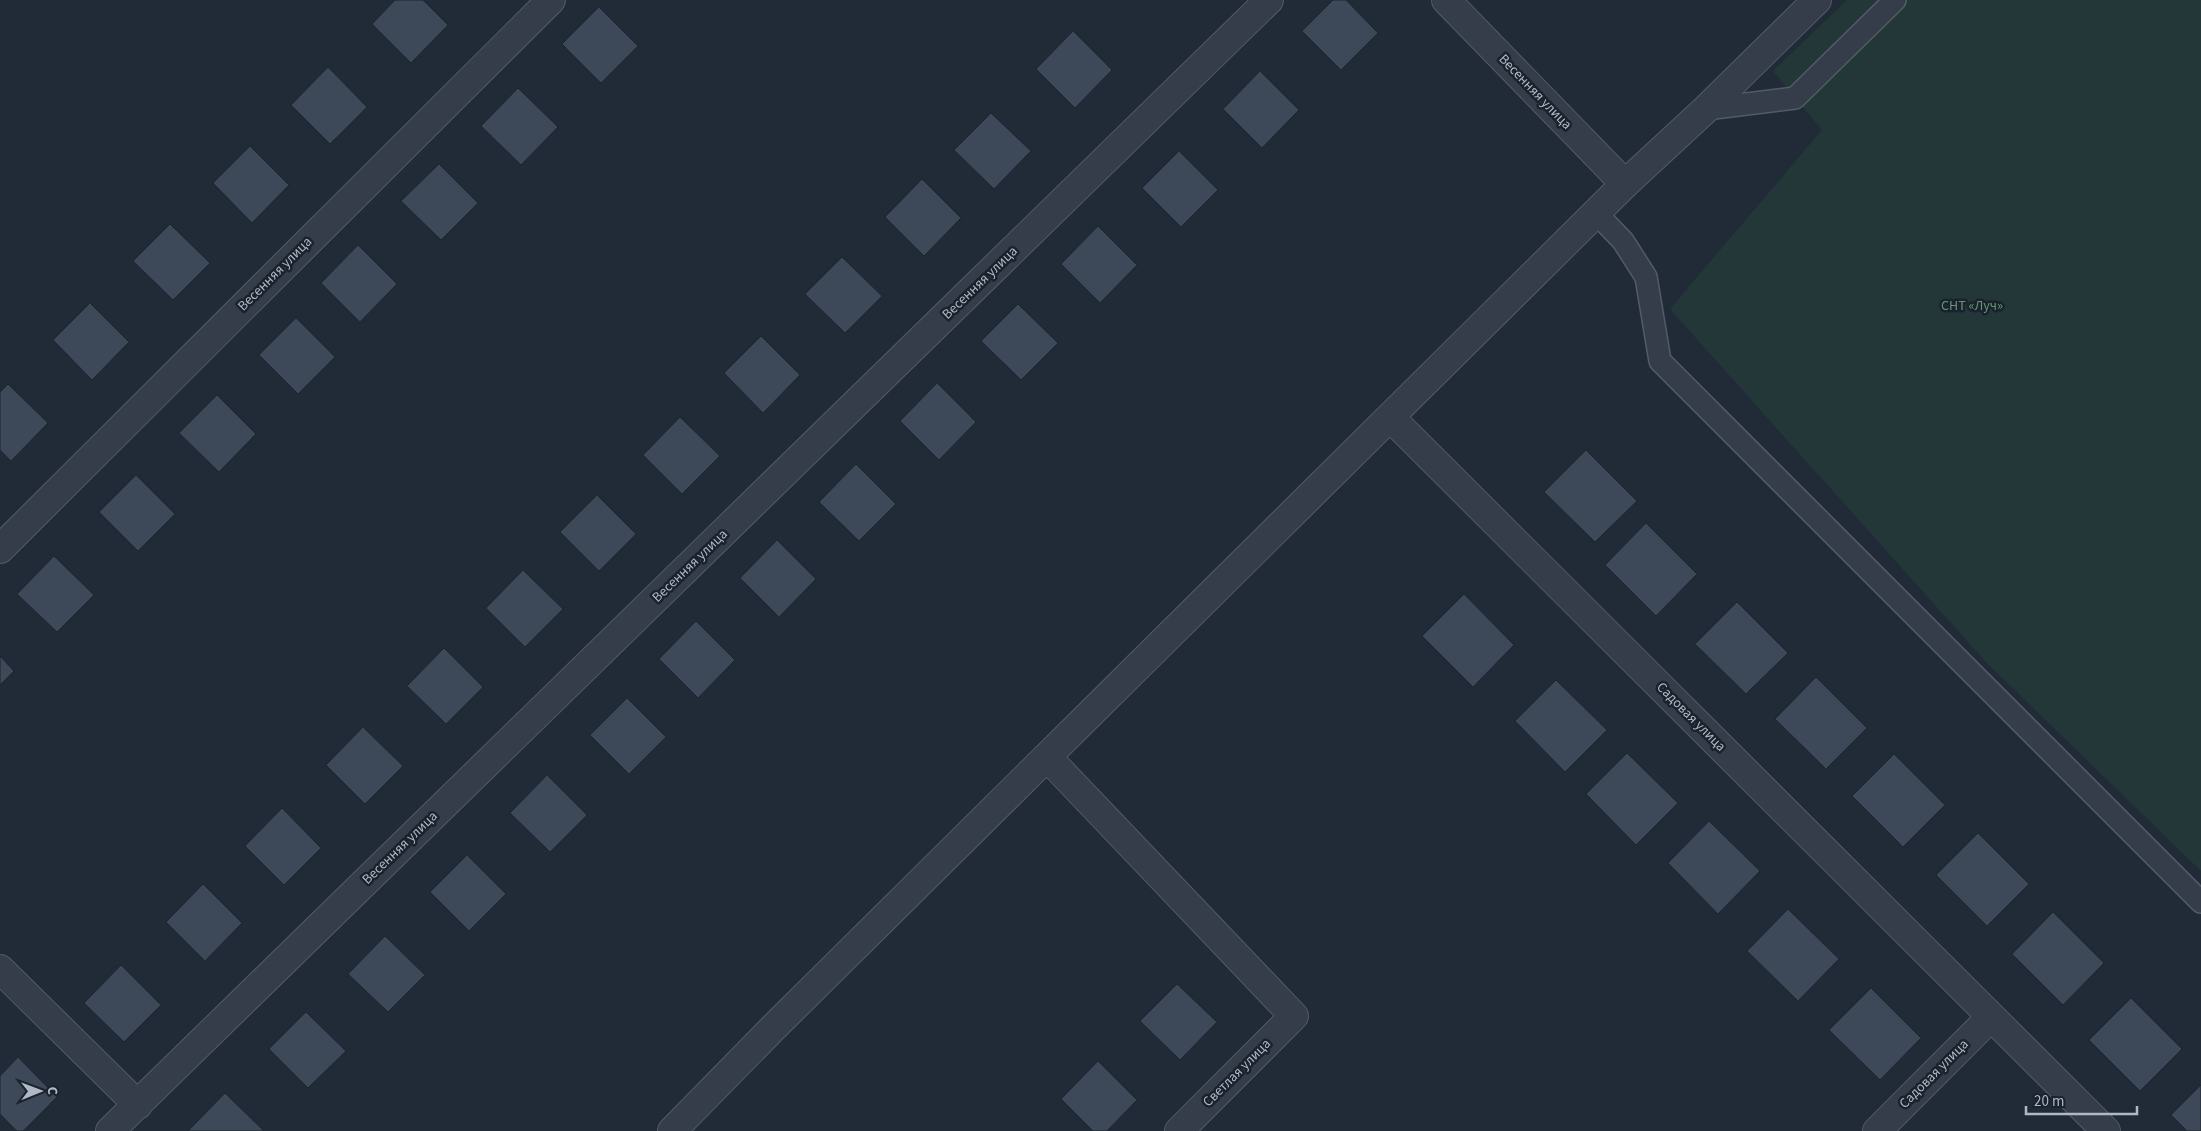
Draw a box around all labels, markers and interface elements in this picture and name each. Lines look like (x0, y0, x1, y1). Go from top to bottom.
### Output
street label: Весенняя улица (1494, 50, 1576, 134)
street label: Весенняя улица (233, 232, 317, 316)
street label: Весенняя улица (938, 242, 1022, 324)
park label: СНТ «Луч» (1941, 296, 2003, 316)
street label: Весенняя улица (648, 525, 732, 607)
street label: Садовая улица (1652, 678, 1730, 756)
street label: Весенняя улица (358, 807, 442, 889)
street label: Светлая улица (1198, 1034, 1276, 1112)
street label: Садовая улица (1895, 1035, 1973, 1113)
north arrow (15, 1066, 65, 1116)
scale bar (2026, 1084, 2137, 1116)
text: С (42, 1087, 62, 1095)
text: 20 m (2034, 1091, 2064, 1112)

